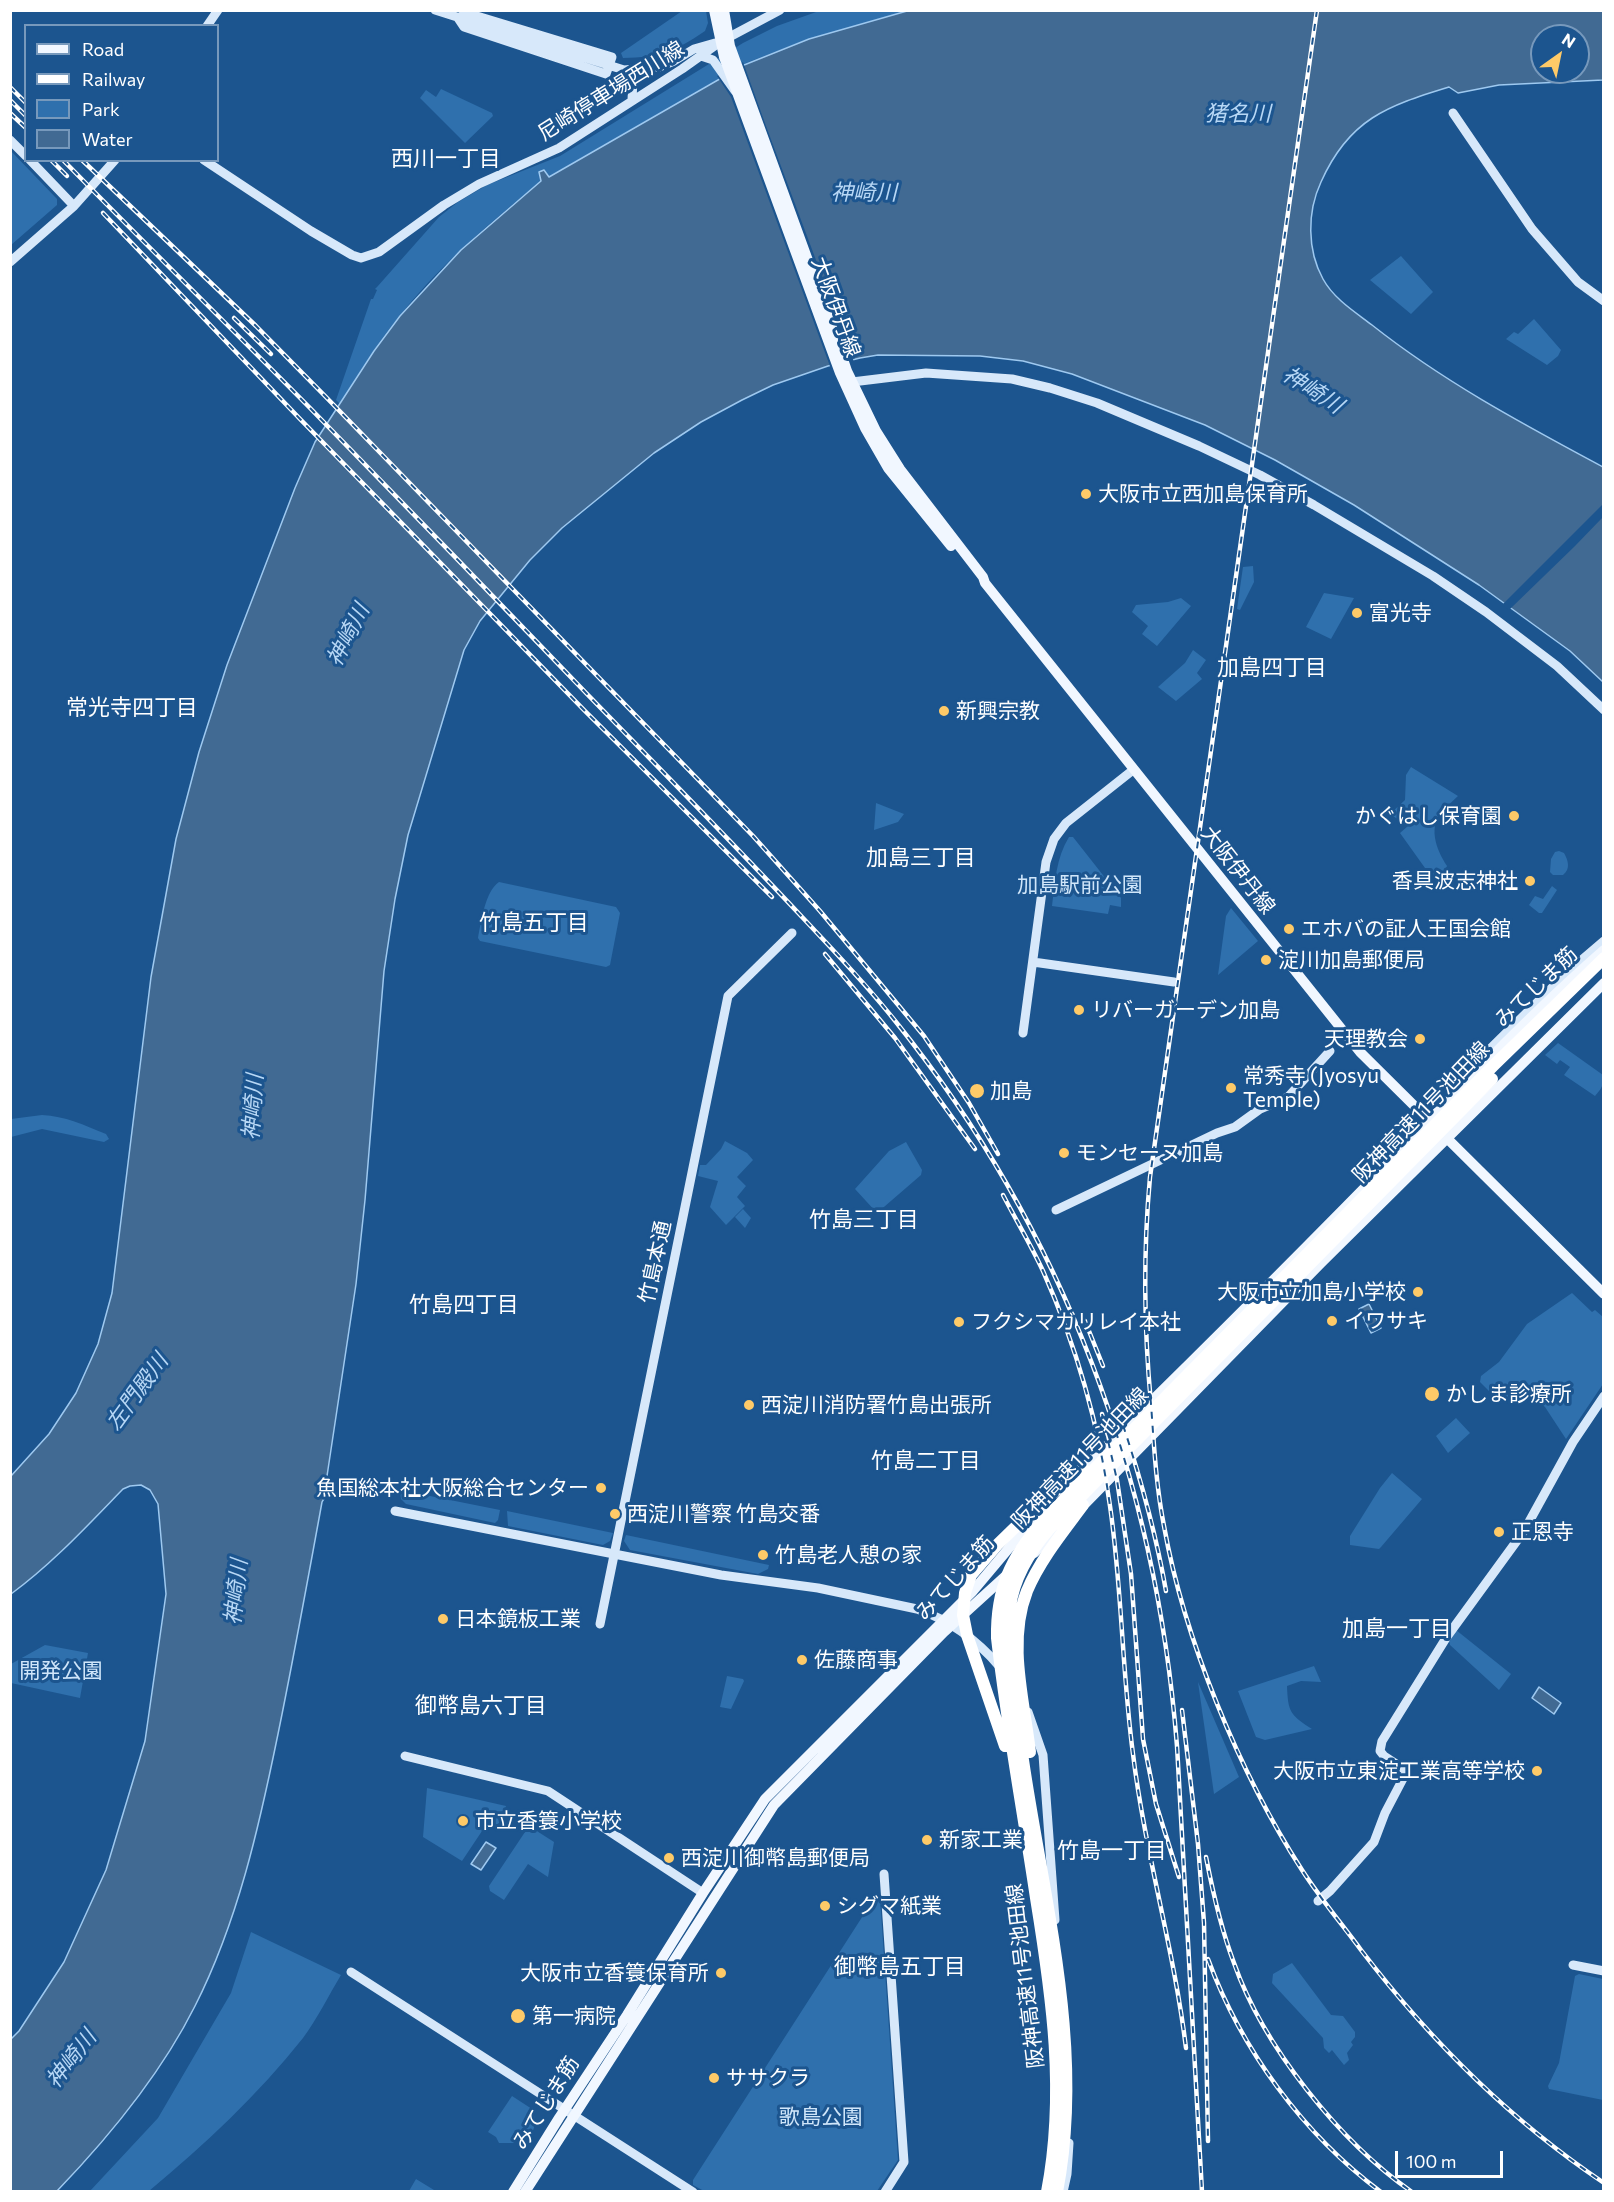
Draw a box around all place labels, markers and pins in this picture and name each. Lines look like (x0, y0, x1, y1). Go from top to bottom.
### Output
place label: 大阪市立西加島保育所 (1098, 481, 1308, 507)
marker: 大阪市立西加島保育所 (1079, 487, 1093, 501)
place label: 富光寺 (1369, 600, 1432, 626)
marker: 富光寺 (1350, 606, 1364, 620)
place label: 新興宗教 (956, 698, 1040, 724)
marker: 新興宗教 (937, 704, 951, 718)
place label: かぐはし保育園 (1355, 803, 1502, 829)
marker: かぐはし保育園 (1507, 809, 1521, 823)
place label: 香具波志神社 (1392, 868, 1518, 894)
marker: 香具波志神社 (1523, 874, 1537, 888)
place label: エホバの証人王国会館 (1301, 916, 1511, 942)
marker: エホバの証人王国会館 (1282, 922, 1296, 936)
place label: 淀川加島郵便局 (1278, 947, 1425, 973)
marker: 淀川加島郵便局 (1259, 953, 1273, 967)
place label: リバーガーデン加島 (1091, 997, 1280, 1023)
marker: リバーガーデン加島 (1072, 1003, 1086, 1017)
place label: 天理教会 (1324, 1026, 1408, 1052)
marker: 天理教会 (1413, 1032, 1427, 1046)
place label: 常秀寺 (Jyosyu Temple) (1243, 1063, 1379, 1113)
place label: 加島 (990, 1078, 1032, 1104)
marker: 常秀寺 (Jyosyu Temple) (1224, 1081, 1238, 1095)
marker: 加島 (968, 1082, 986, 1100)
place label: モンセーヌ加島 (1076, 1140, 1223, 1166)
marker: モンセーヌ加島 (1057, 1146, 1071, 1160)
place label: 大阪市立加島小学校 (1217, 1279, 1406, 1305)
marker: 大阪市立加島小学校 (1411, 1285, 1425, 1299)
place label: イワサキ (1344, 1308, 1428, 1334)
place label: フクシマガリレイ本社 (971, 1309, 1181, 1335)
marker: イワサキ (1325, 1314, 1339, 1328)
marker: フクシマガリレイ本社 (952, 1315, 966, 1329)
place label: かしま診療所 (1446, 1381, 1572, 1407)
marker: かしま診療所 (1423, 1385, 1441, 1403)
place label: 西淀川消防署竹島出張所 (761, 1392, 992, 1418)
marker: 西淀川消防署竹島出張所 (742, 1398, 756, 1412)
place label: 魚国総本社大阪総合センター (316, 1475, 589, 1501)
marker: 魚国総本社大阪総合センター (594, 1481, 608, 1495)
place label: 西淀川警察 竹島交番 (627, 1501, 820, 1527)
marker: 西淀川警察 竹島交番 (608, 1507, 622, 1521)
place label: 正恩寺 (1511, 1519, 1574, 1545)
marker: 正恩寺 (1492, 1525, 1506, 1539)
place label: 竹島老人憩の家 (775, 1542, 922, 1568)
marker: 竹島老人憩の家 (756, 1548, 770, 1562)
place label: 日本鏡板工業 (455, 1606, 581, 1632)
marker: 日本鏡板工業 (436, 1612, 450, 1626)
place label: 佐藤商事 (814, 1647, 898, 1673)
marker: 佐藤商事 (795, 1653, 809, 1667)
place label: 大阪市立東淀工業高等学校 (1273, 1758, 1525, 1784)
marker: 大阪市立東淀工業高等学校 (1530, 1764, 1544, 1778)
place label: 市立香簑小学校 (475, 1808, 622, 1834)
marker: 市立香簑小学校 (456, 1814, 470, 1828)
place label: 新家工業 (939, 1827, 1023, 1853)
marker: 新家工業 (920, 1833, 934, 1847)
place label: 西淀川御幣島郵便局 (681, 1845, 870, 1871)
marker: 西淀川御幣島郵便局 (662, 1851, 676, 1865)
place label: シグマ紙業 (837, 1893, 942, 1919)
marker: シグマ紙業 (818, 1899, 832, 1913)
place label: 大阪市立香簑保育所 (520, 1960, 709, 1986)
marker: 大阪市立香簑保育所 (714, 1966, 728, 1980)
place label: 第一病院 (532, 2003, 616, 2029)
marker: 第一病院 (509, 2007, 527, 2025)
place label: ササクラ (726, 2065, 810, 2091)
marker: ササクラ (707, 2071, 721, 2085)

